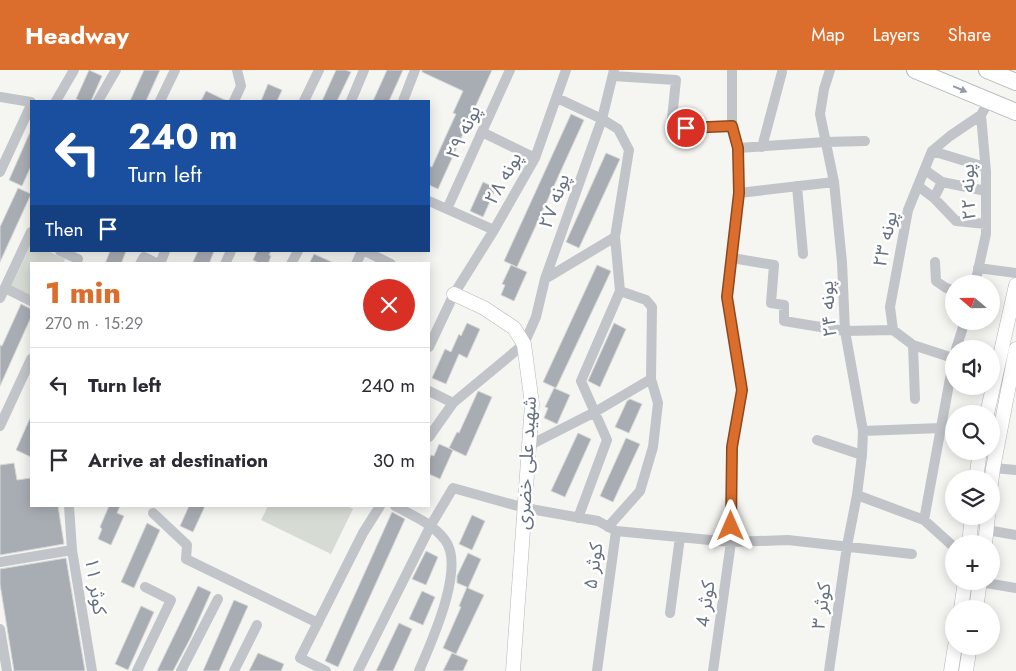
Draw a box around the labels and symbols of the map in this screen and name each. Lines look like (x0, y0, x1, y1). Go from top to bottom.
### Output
one-way arrow (953, 85, 967, 93)
street label: پونه ۲۹ (439, 101, 487, 163)
pin (665, 107, 707, 149)
street label: پونه ۲۸ (478, 147, 528, 209)
street label: پونه ۲۲ (954, 163, 982, 221)
street label: پونه ۲۷ (532, 170, 576, 232)
street label: پونه ۲۳ (866, 209, 904, 269)
north arrow (945, 275, 1000, 330)
street label: پونه ۲۴ (813, 280, 843, 338)
street label: شهید علی خضری (509, 396, 543, 530)
position arrow (704, 499, 756, 551)
street label: کوثر ۵ (576, 540, 610, 591)
street label: کوثر ۱۱ (78, 556, 114, 618)
street label: کوثر 4 (688, 578, 722, 629)
street label: کوثر ۳ (804, 580, 838, 631)

